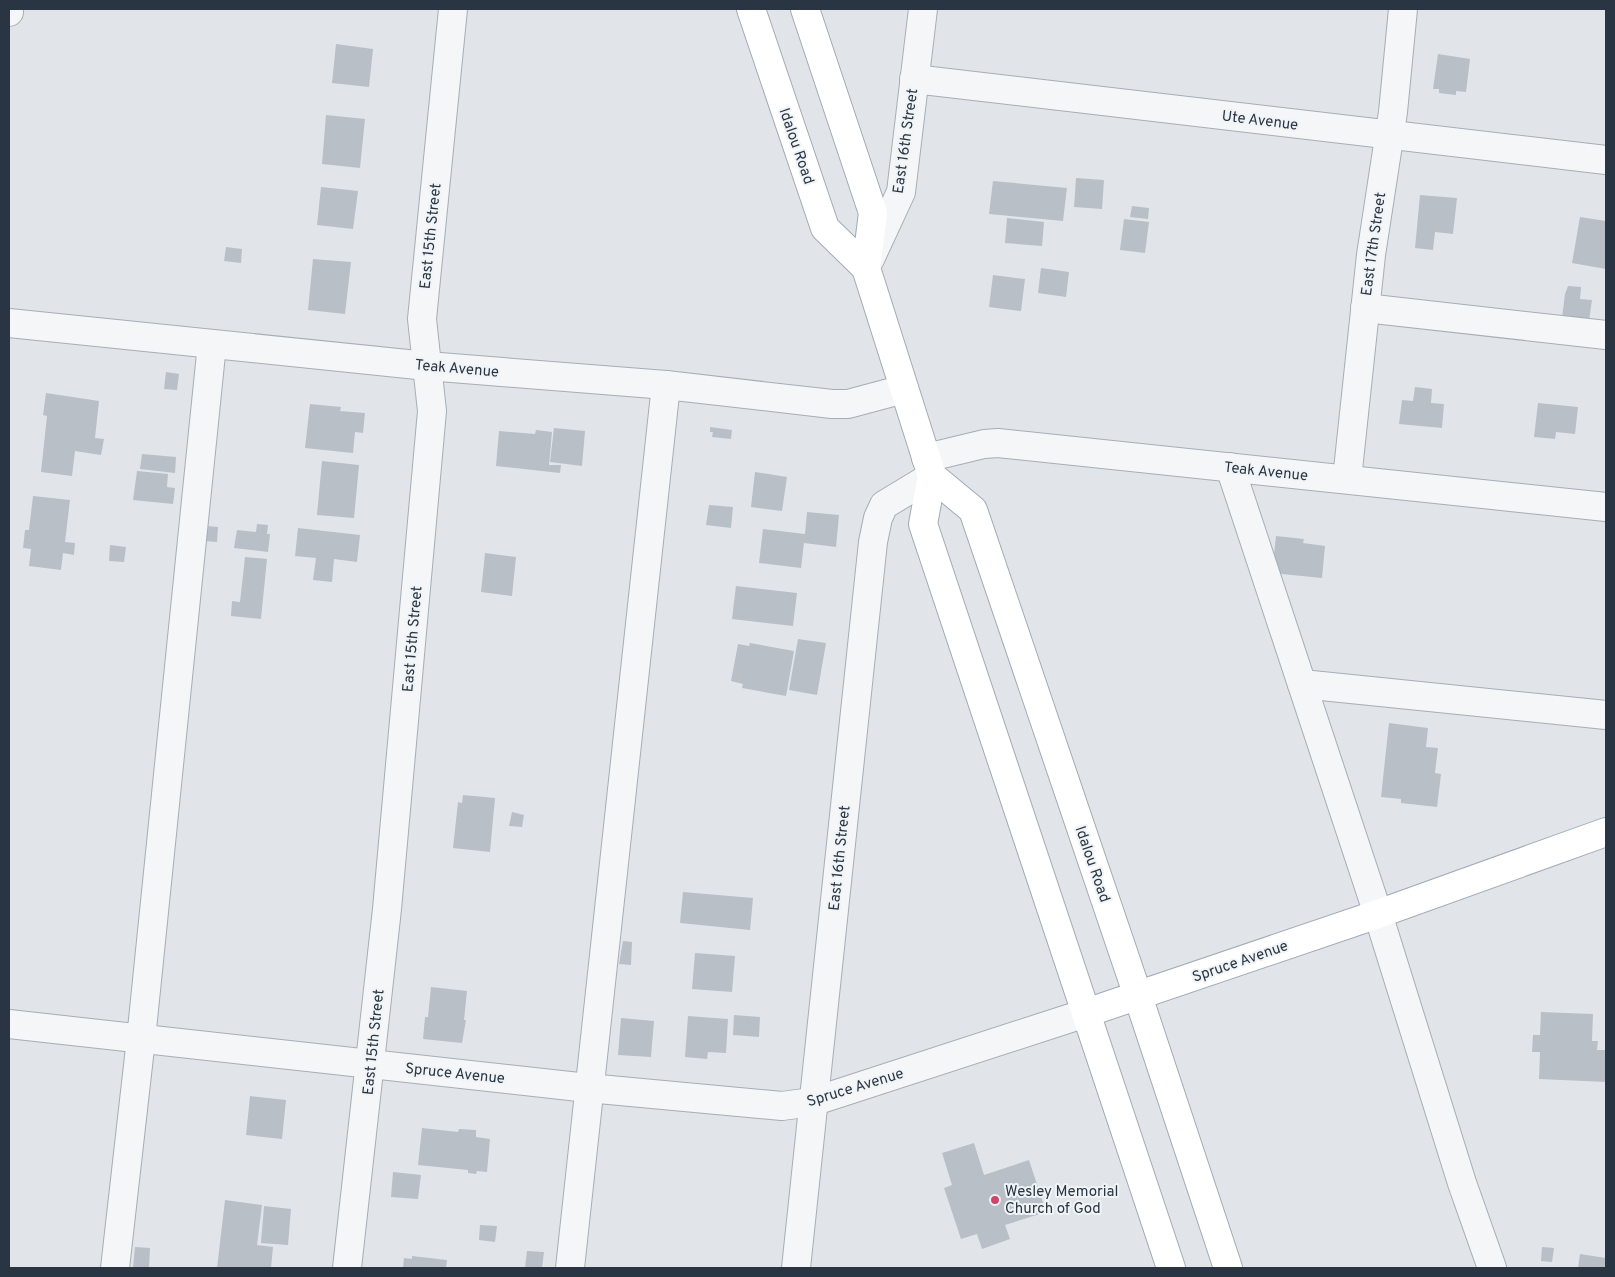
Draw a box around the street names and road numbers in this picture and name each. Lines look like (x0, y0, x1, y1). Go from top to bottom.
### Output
street label: East 16th Street (890, 87, 923, 195)
street label: Idalou Road (774, 106, 818, 187)
street label: Ute Avenue (1220, 107, 1299, 136)
street label: East 15th Street (416, 182, 447, 290)
street label: East 17th Street (1358, 191, 1391, 297)
street label: Teak Avenue (414, 356, 500, 383)
street label: Teak Avenue (1223, 459, 1309, 486)
street label: East 15th Street (399, 585, 428, 693)
street label: East 16th Street (825, 804, 855, 912)
street label: Idalou Road (1070, 824, 1114, 905)
street label: Spruce Avenue (1190, 937, 1291, 988)
street label: East 15th Street (359, 988, 390, 1096)
street label: Spruce Avenue (404, 1060, 506, 1089)
street label: Spruce Avenue (805, 1065, 906, 1112)

